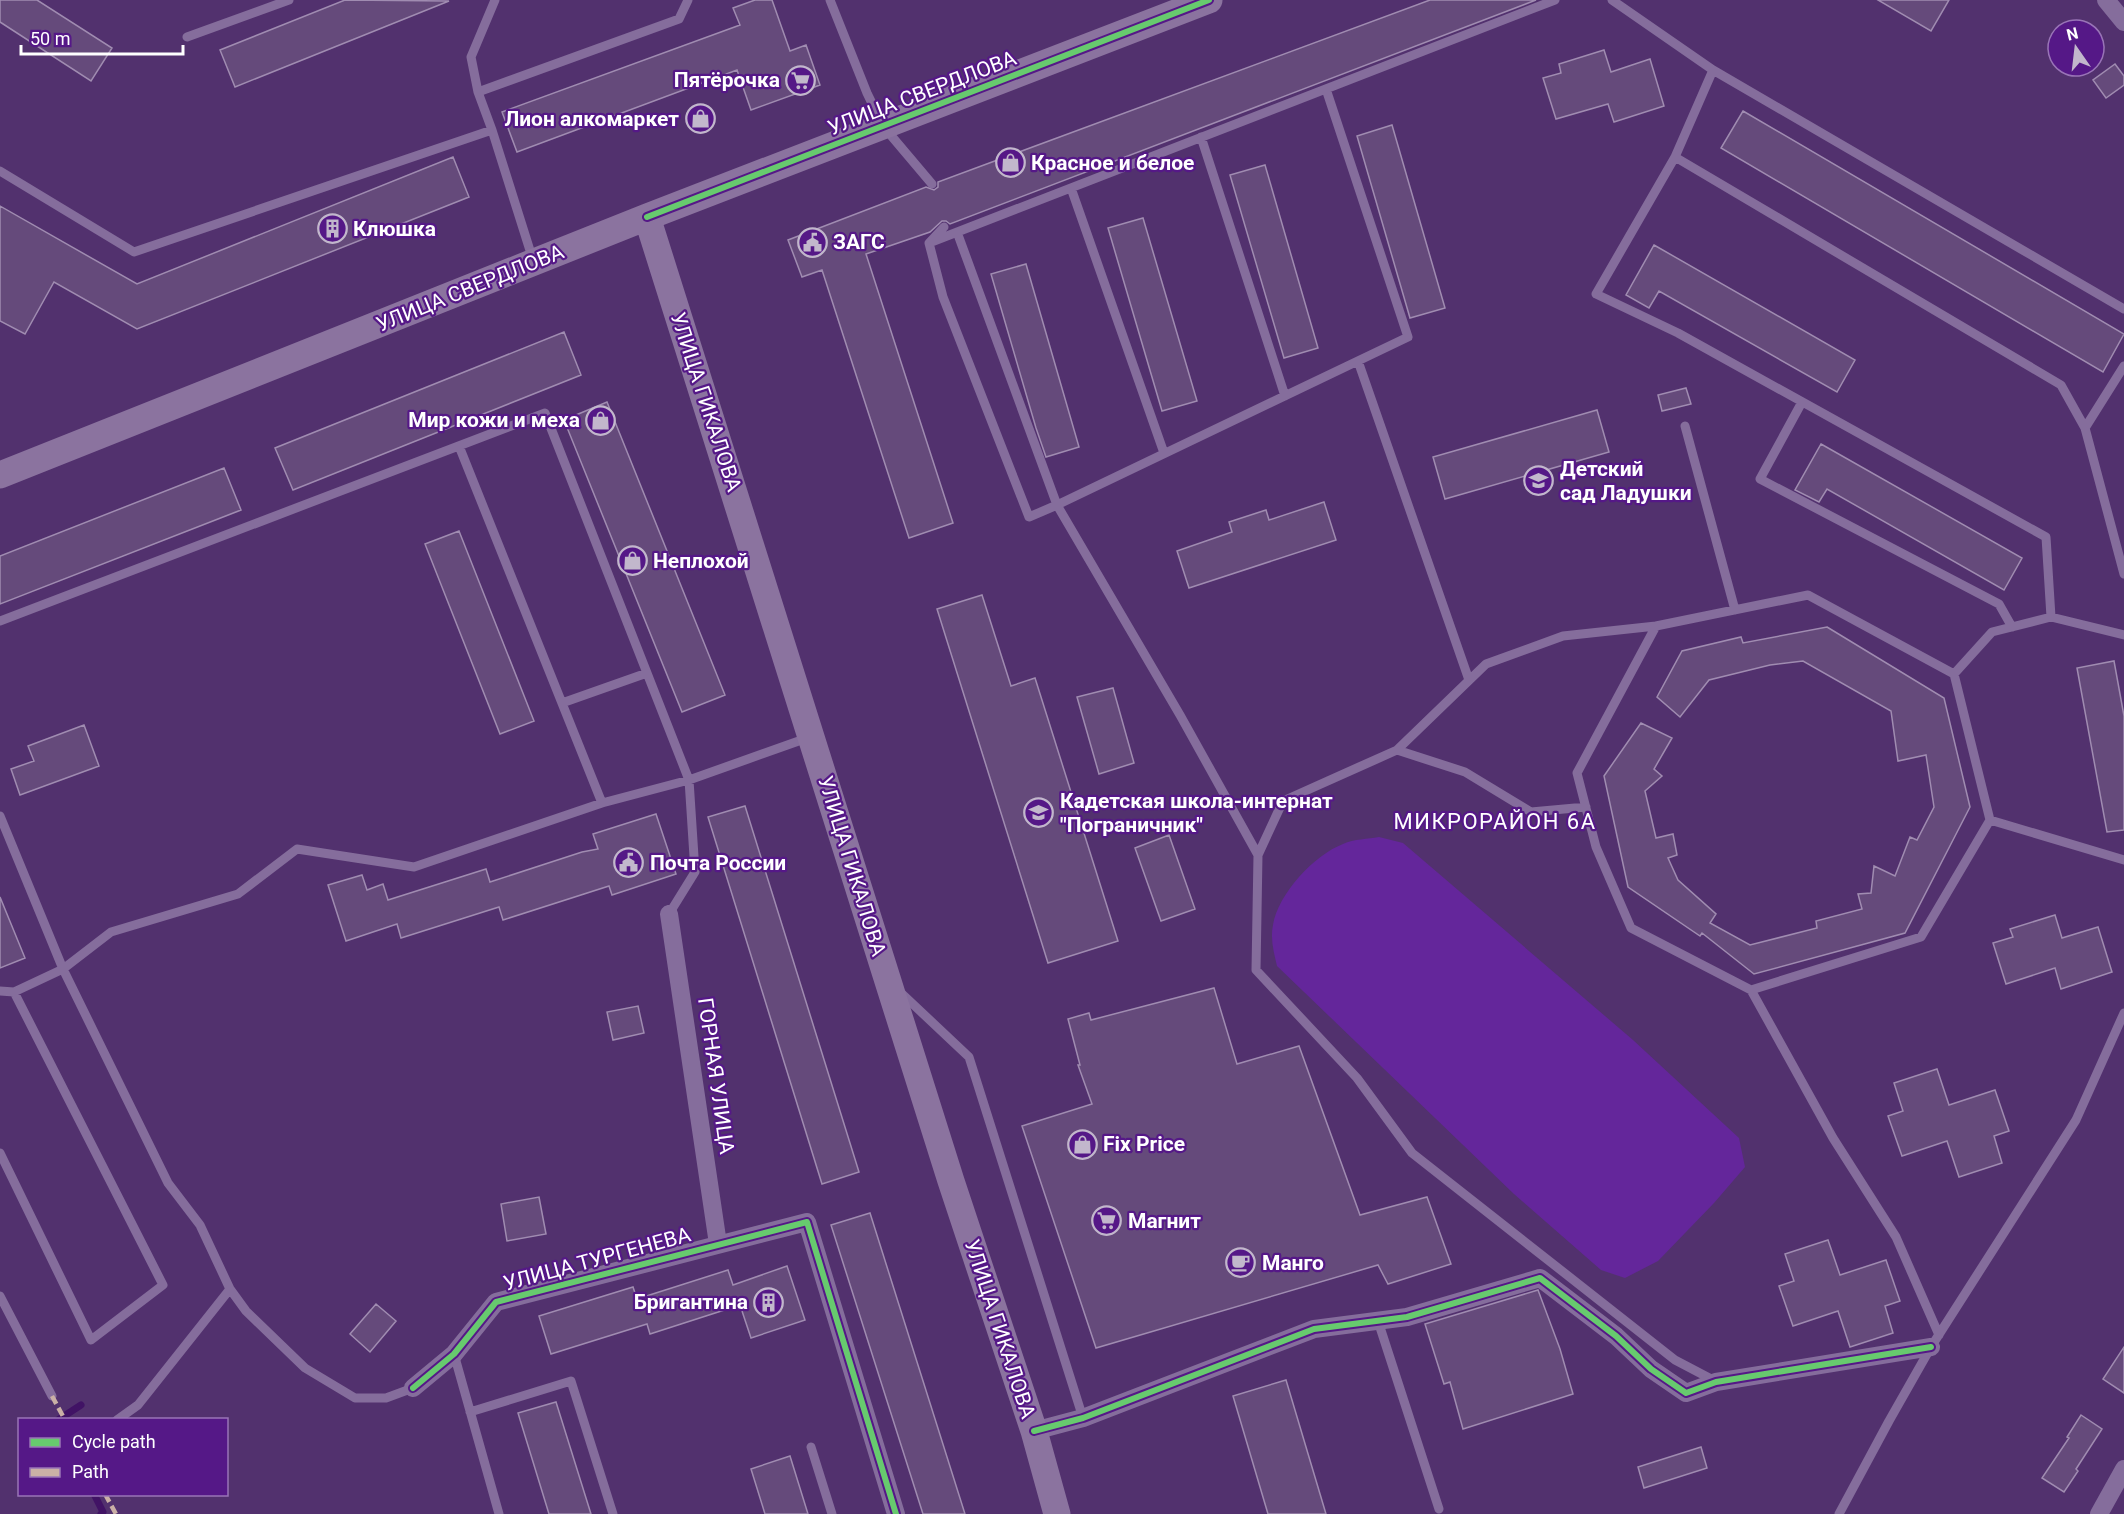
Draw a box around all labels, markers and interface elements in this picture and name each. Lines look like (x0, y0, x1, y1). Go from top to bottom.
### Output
scale bar (21, 18, 183, 56)
north arrow (2046, 18, 2106, 78)
text: N (2065, 23, 2080, 45)
text: 50 m (30, 28, 70, 49)
street label: УЛИЦА СВЕРДЛОВА (824, 46, 1020, 140)
supermarket icon: Пятёрочка (785, 64, 817, 96)
place label: Пятёрочка (674, 68, 780, 92)
shop icon: Лион алкомаркет (684, 103, 716, 135)
place label: Лион алкомаркет (504, 107, 679, 131)
shop icon: Красное и белое (994, 147, 1026, 179)
place label: Красное и белое (1031, 151, 1194, 175)
building icon: Клюшка (316, 213, 348, 245)
place label: Клюшка (353, 217, 436, 241)
public building icon: ЗАГС (796, 226, 828, 258)
place label: ЗАГС (833, 230, 885, 254)
street label: УЛИЦА СВЕРДЛОВА (373, 239, 568, 337)
street label: УЛИЦА ГИКАЛОВА (666, 309, 746, 495)
shop icon: Мир кожи и меха (585, 404, 617, 436)
place label: Мир кожи и меха (408, 408, 580, 432)
place label: Детский сад Ладушки (1560, 457, 1692, 505)
school or university icon: Детский сад Ладушки (1523, 465, 1555, 497)
shop icon: Неплохой (616, 545, 648, 577)
place label: Неплохой (653, 549, 749, 573)
street label: УЛИЦА ГИКАЛОВА (813, 773, 891, 959)
place label: Кадетская школа-интернат "Пограничник" (1060, 789, 1333, 837)
school or university icon: Кадетская школа-интернат "Пограничник" (1023, 797, 1055, 829)
district label: МИКРОРАЙОН 6А (1394, 809, 1597, 834)
public building icon: Почта России (613, 847, 645, 879)
place label: Почта России (650, 851, 786, 875)
street label: ГОРНАЯ УЛИЦА (693, 996, 739, 1156)
shop icon: Fix Price (1066, 1128, 1098, 1160)
place label: Fix Price (1103, 1132, 1185, 1156)
supermarket icon: Магнит (1091, 1205, 1123, 1237)
place label: Магнит (1128, 1209, 1201, 1233)
street label: УЛИЦА ТУРГЕНЕВА (501, 1222, 694, 1296)
street label: УЛИЦА ГИКАЛОВА (960, 1236, 1040, 1422)
cafe icon: Манго (1225, 1247, 1257, 1279)
place label: Манго (1262, 1251, 1324, 1275)
building icon: Бригантина (753, 1286, 785, 1318)
place label: Бригантина (634, 1290, 748, 1314)
legend (18, 1418, 228, 1496)
text: Cycle path (72, 1431, 156, 1452)
text: Path (72, 1461, 109, 1482)

